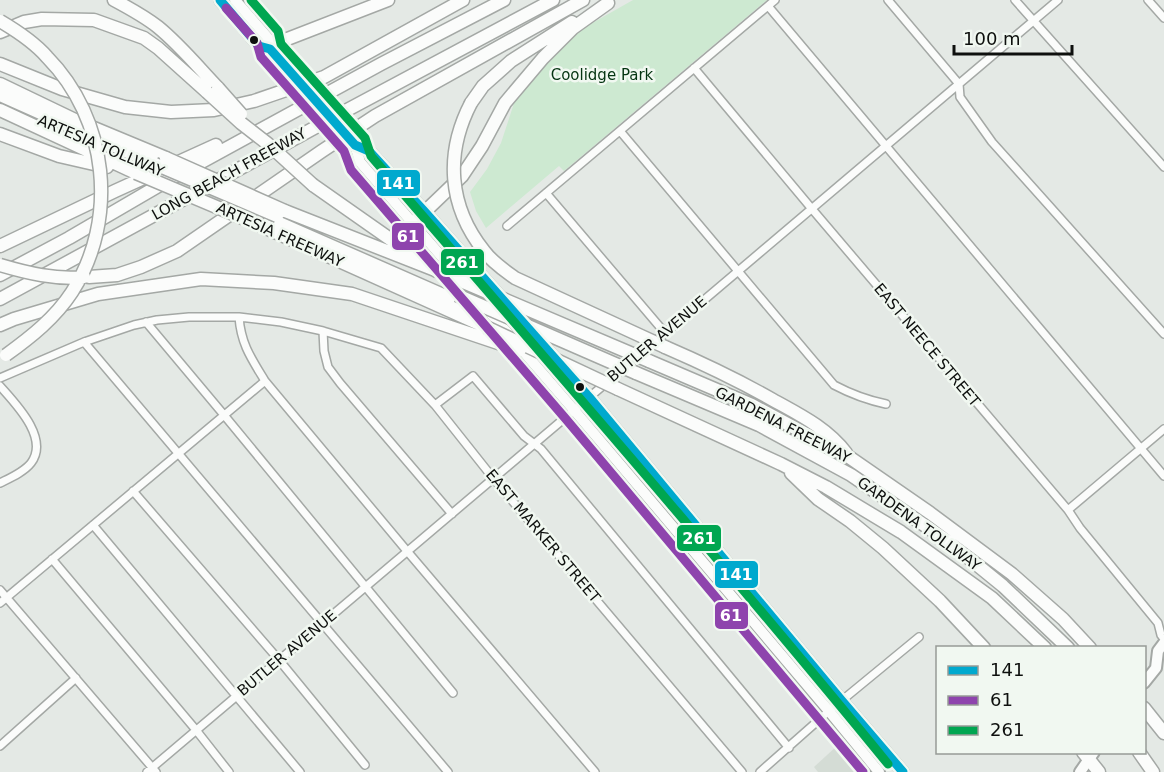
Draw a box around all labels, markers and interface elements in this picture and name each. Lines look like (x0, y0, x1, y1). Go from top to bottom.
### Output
scale bar (954, 18, 1072, 56)
text: 100 m (963, 28, 1021, 49)
unlabelled marker (248, 34, 260, 46)
park label: Coolidge Park (551, 66, 654, 84)
street label: ARTESIA TOLLWAY (35, 111, 168, 181)
street label: LONG BEACH FREEWAY (149, 124, 310, 224)
line badge: 141 (376, 169, 421, 197)
text: 141 (381, 174, 415, 193)
street label: ARTESIA FREEWAY (214, 199, 347, 272)
line badge: 61 (391, 222, 425, 251)
text: 61 (397, 227, 419, 246)
line badge: 261 (440, 248, 485, 276)
text: 261 (445, 253, 479, 272)
street label: EAST NEECE STREET (870, 280, 984, 411)
street label: BUTLER AVENUE (604, 292, 710, 386)
unlabelled marker (574, 381, 586, 393)
street label: GARDENA FREEWAY (712, 383, 855, 467)
street label: EAST MARKER STREET (482, 466, 605, 607)
street label: GARDENA TOLLWAY (854, 473, 985, 575)
line badge: 261 (676, 524, 722, 552)
text: 261 (682, 529, 716, 548)
line badge: 141 (714, 560, 759, 589)
text: 141 (719, 565, 753, 584)
line badge: 61 (714, 601, 749, 630)
street label: BUTLER AVENUE (234, 606, 340, 700)
text: 61 (720, 606, 742, 625)
legend (936, 646, 1146, 754)
text: 141 (990, 659, 1024, 680)
text: 61 (990, 689, 1013, 710)
text: 261 (990, 719, 1024, 740)

